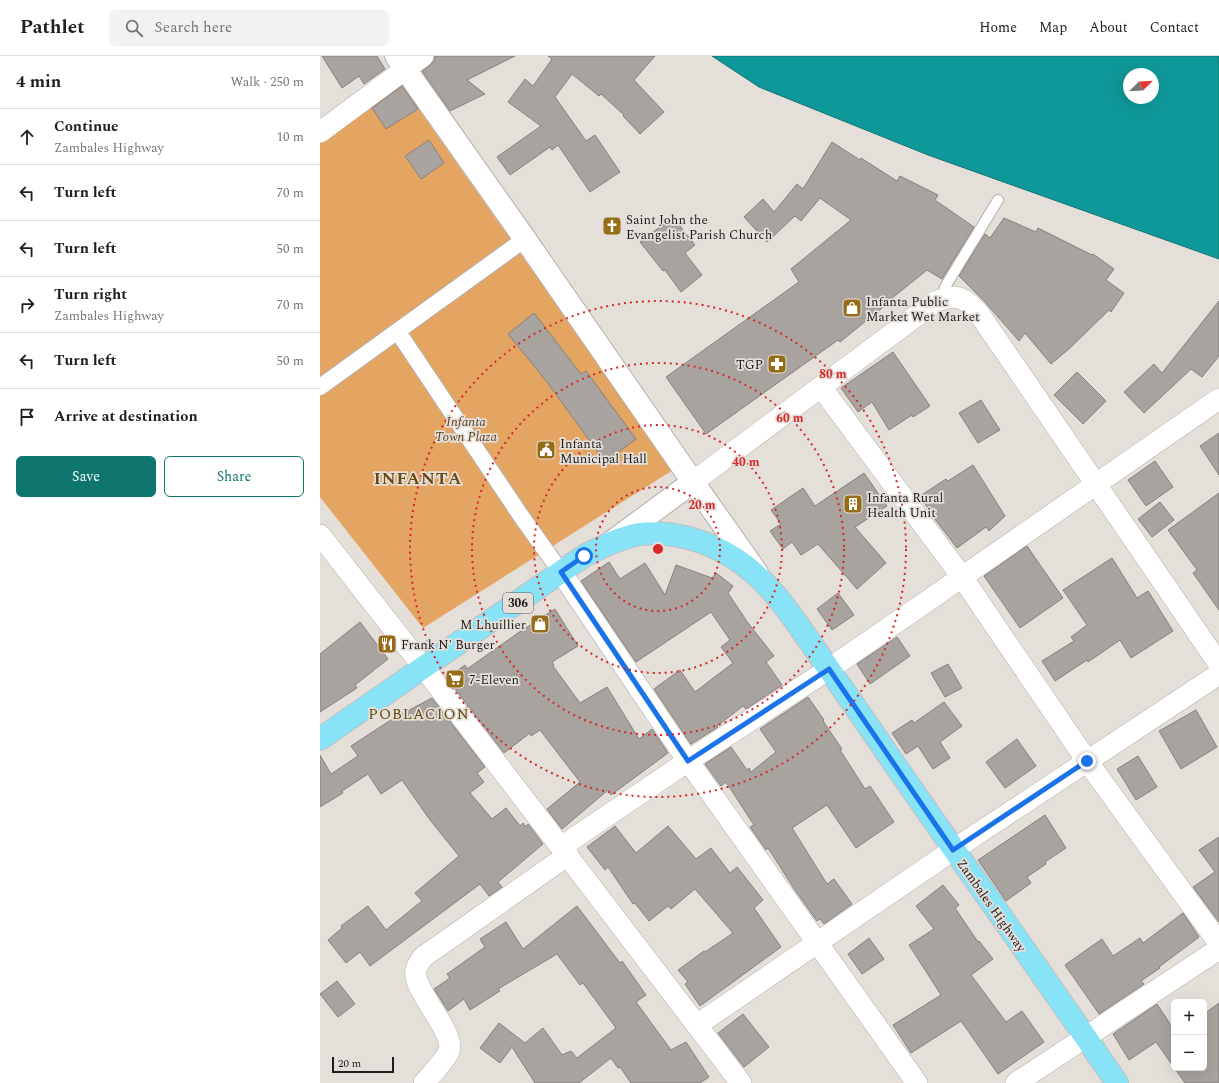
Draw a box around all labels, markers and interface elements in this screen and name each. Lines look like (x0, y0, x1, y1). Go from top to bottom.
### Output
search box (109, 10, 389, 46)
text: Pathlet (20, 13, 85, 42)
text: Search here (155, 16, 232, 39)
icon: search (123, 17, 145, 39)
text: Home (979, 17, 1017, 38)
text: Map (1039, 17, 1067, 38)
text: About (1089, 17, 1128, 38)
text: Contact (1150, 17, 1199, 38)
north arrow (1123, 68, 1159, 104)
text: 4 min (16, 69, 61, 95)
text: Walk · 250 m (230, 72, 304, 92)
text: Continue (54, 115, 119, 138)
icon: ahead (16, 126, 38, 148)
text: 10 m (277, 127, 304, 147)
text: Zambales Highway (54, 138, 164, 158)
text: Turn left (54, 181, 116, 204)
icon: left (16, 182, 38, 204)
text: 70 m (277, 183, 304, 203)
place label: Saint John the Evangelist Parish Church (626, 210, 773, 245)
church icon: Saint John the Evangelist Parish Church (601, 215, 623, 237)
text: Turn left (54, 237, 116, 260)
icon: left (16, 238, 38, 260)
text: 50 m (277, 239, 304, 259)
text: Turn right (54, 283, 127, 306)
place label: Infanta Public Market Wet Market (866, 292, 980, 327)
icon: right (16, 294, 38, 316)
text: 70 m (277, 295, 304, 315)
shop icon: Infanta Public Market Wet Market (841, 297, 863, 319)
text: Zambales Highway (54, 306, 164, 326)
text: Turn left (54, 349, 116, 372)
icon: left (16, 350, 38, 372)
text: 50 m (277, 351, 304, 371)
pharmacy icon: TGP (766, 353, 788, 375)
place label: TGP (736, 355, 763, 375)
text: 80 m (819, 365, 847, 384)
text: Arrive at destination (54, 405, 198, 428)
icon: arrive (16, 406, 38, 428)
text: 60 m (776, 409, 804, 428)
park label: Infanta Town Plaza (435, 412, 497, 447)
place label: Infanta Municipal Hall (560, 434, 647, 469)
public building icon: Infanta Municipal Hall (535, 439, 557, 461)
text: 40 m (732, 453, 760, 472)
button: Save (16, 456, 156, 497)
button: Share (164, 456, 304, 497)
district label: INFANTA (374, 466, 462, 492)
place label: Infanta Rural Health Unit (867, 488, 944, 523)
building icon: Infanta Rural Health Unit (842, 493, 864, 515)
text: 20 m (688, 496, 716, 515)
centre of rings (651, 542, 665, 556)
route start (575, 547, 593, 565)
road number: 306 (503, 593, 533, 613)
shop icon: M Lhuillier (529, 613, 551, 635)
place label: M Lhuillier (460, 615, 526, 635)
restaurant icon: Frank N' Burger (376, 633, 398, 655)
place label: Frank N' Burger (401, 635, 495, 655)
supermarket icon: 7-Eleven (444, 668, 466, 690)
place label: 7-Eleven (469, 670, 519, 690)
district label: POBLACION (368, 703, 470, 726)
route end (1078, 752, 1096, 770)
street label: Zambales Highway (952, 855, 1031, 957)
map controls (1171, 999, 1207, 1071)
button: + (1171, 999, 1207, 1035)
button: − (1171, 1035, 1207, 1071)
scale bar (332, 1055, 394, 1074)
text: 20 m (338, 1055, 361, 1072)

